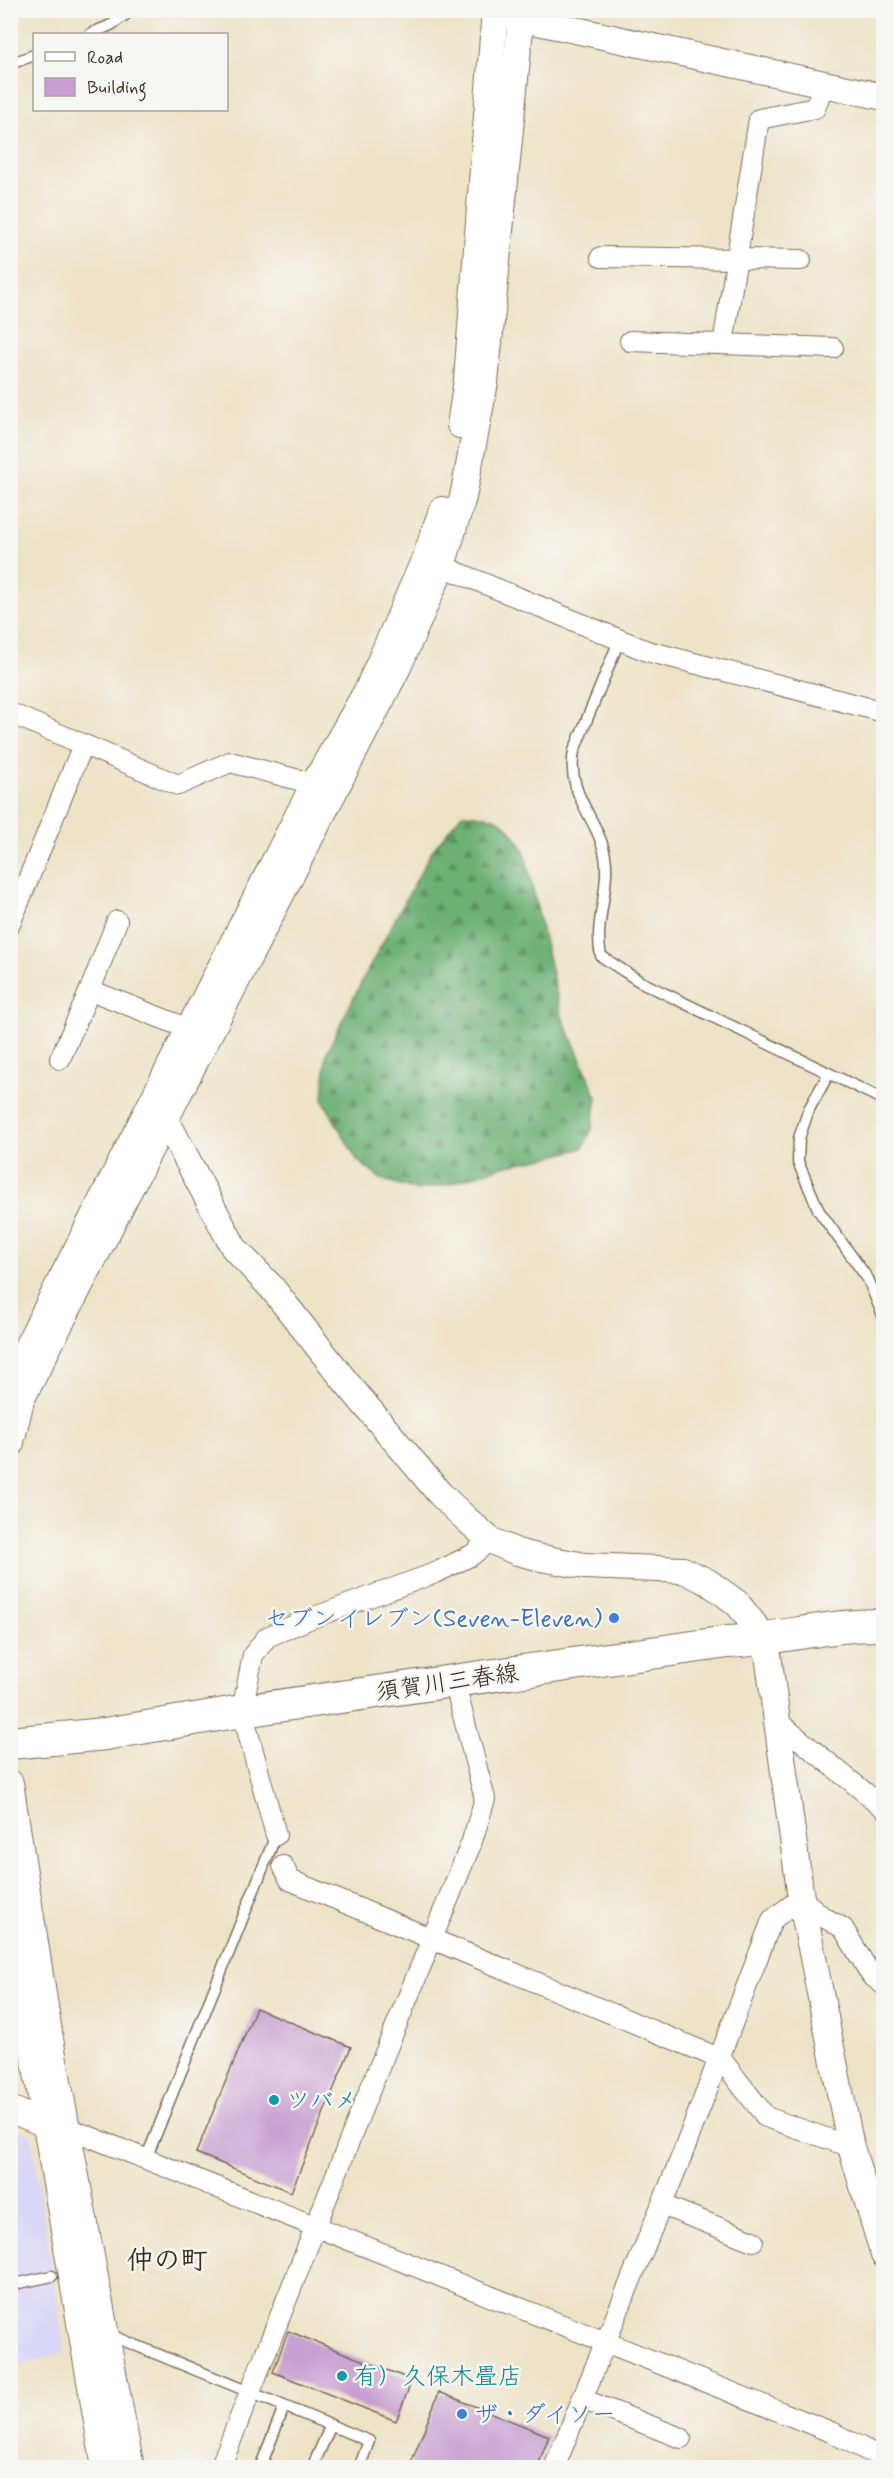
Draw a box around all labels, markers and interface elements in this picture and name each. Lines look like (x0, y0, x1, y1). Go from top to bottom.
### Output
legend (33, 33, 228, 111)
text: Road (87, 46, 123, 70)
text: Building (87, 76, 147, 102)
place label: セブンイレブン(Seven-Eleven) (265, 1604, 602, 1635)
marker: セブンイレブン(Seven-Eleven) (607, 1611, 621, 1625)
street label: 須賀川三春線 (374, 1658, 521, 1709)
place label: ツバメ (286, 2086, 358, 2117)
marker: ツバメ (267, 2093, 281, 2107)
district label: 仲の町 (127, 2244, 208, 2279)
place label: 有）久保木畳店 (354, 2362, 522, 2393)
marker: 有）久保木畳店 (335, 2369, 349, 2383)
place label: ザ・ダイソー (474, 2400, 616, 2431)
marker: ザ・ダイソー (455, 2407, 469, 2421)

